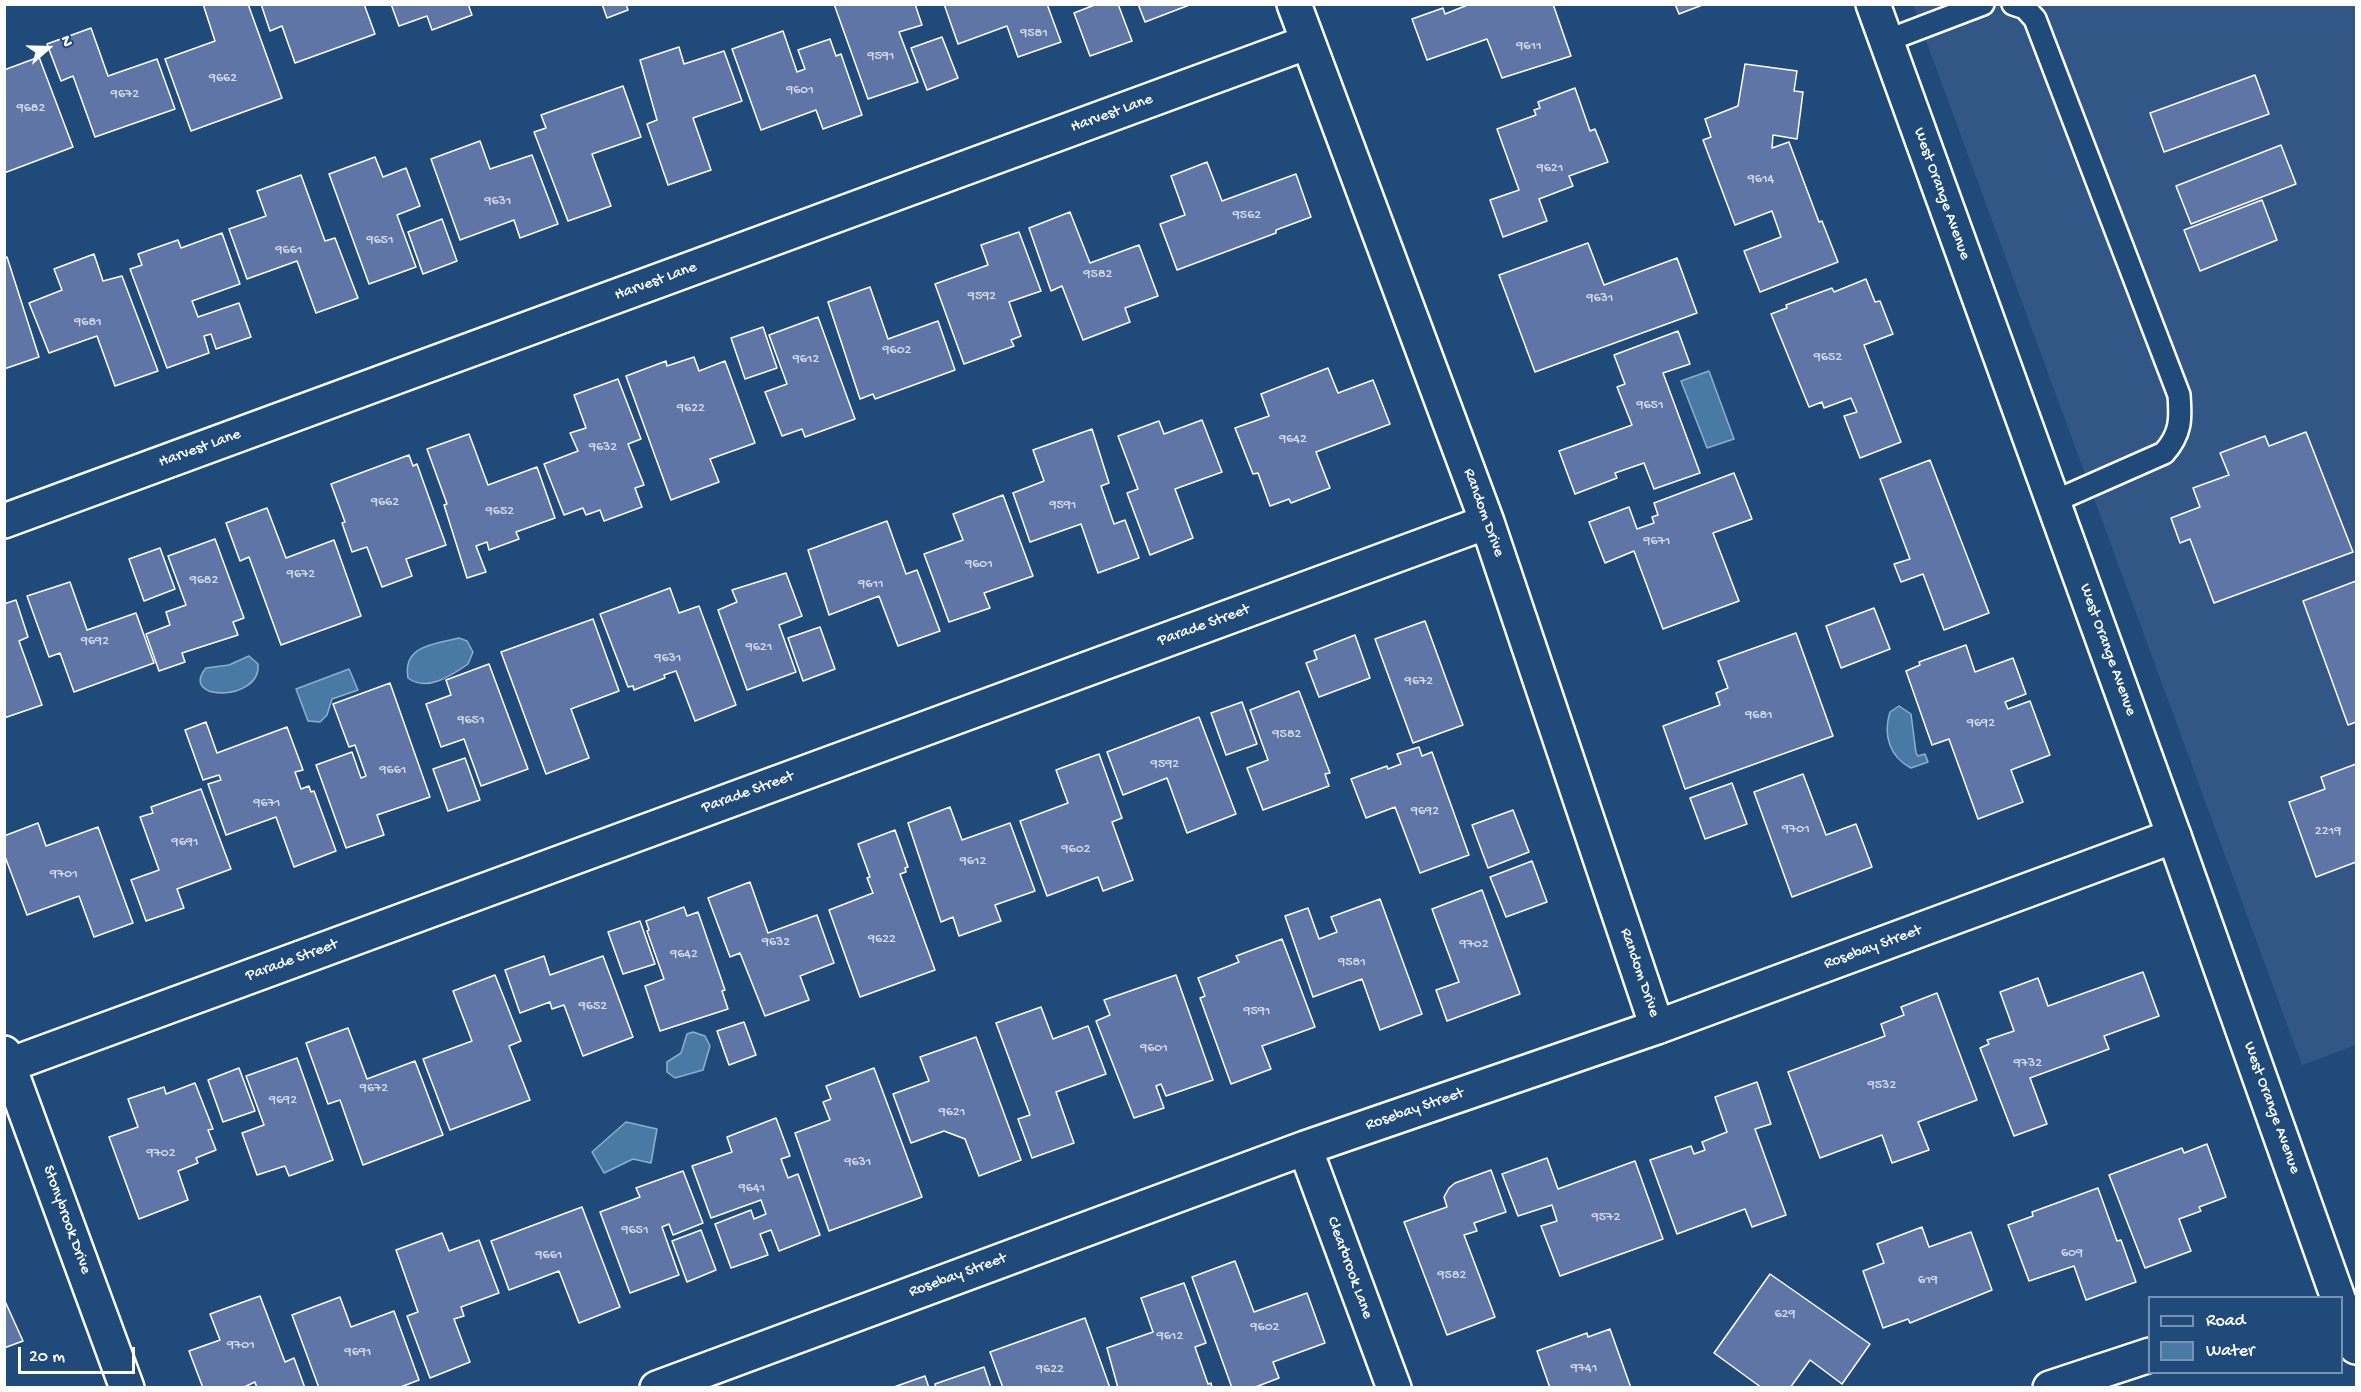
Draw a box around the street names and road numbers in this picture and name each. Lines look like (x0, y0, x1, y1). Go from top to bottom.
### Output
street label: Harvest Lane (1068, 90, 1156, 138)
street label: West Orange Avenue (1908, 125, 1974, 263)
street label: Harvest Lane (612, 258, 700, 306)
street label: Harvest Lane (156, 425, 244, 473)
street label: Random Drive (1458, 466, 1508, 560)
street label: West Orange Avenue (2074, 581, 2140, 719)
street label: Parade Street (1155, 601, 1253, 651)
street label: Parade Street (699, 768, 797, 818)
street label: Rosebay Street (1822, 921, 1924, 975)
street label: Random Drive (1615, 926, 1663, 1020)
street label: Parade Street (243, 936, 341, 986)
street label: West Orange Avenue (2238, 1039, 2304, 1177)
street label: Rosebay Street (1363, 1084, 1467, 1136)
street label: Stonybrook Drive (37, 1163, 95, 1277)
street label: Clearbrook Lane (1322, 1214, 1376, 1322)
street label: Rosebay Street (907, 1249, 1009, 1303)

